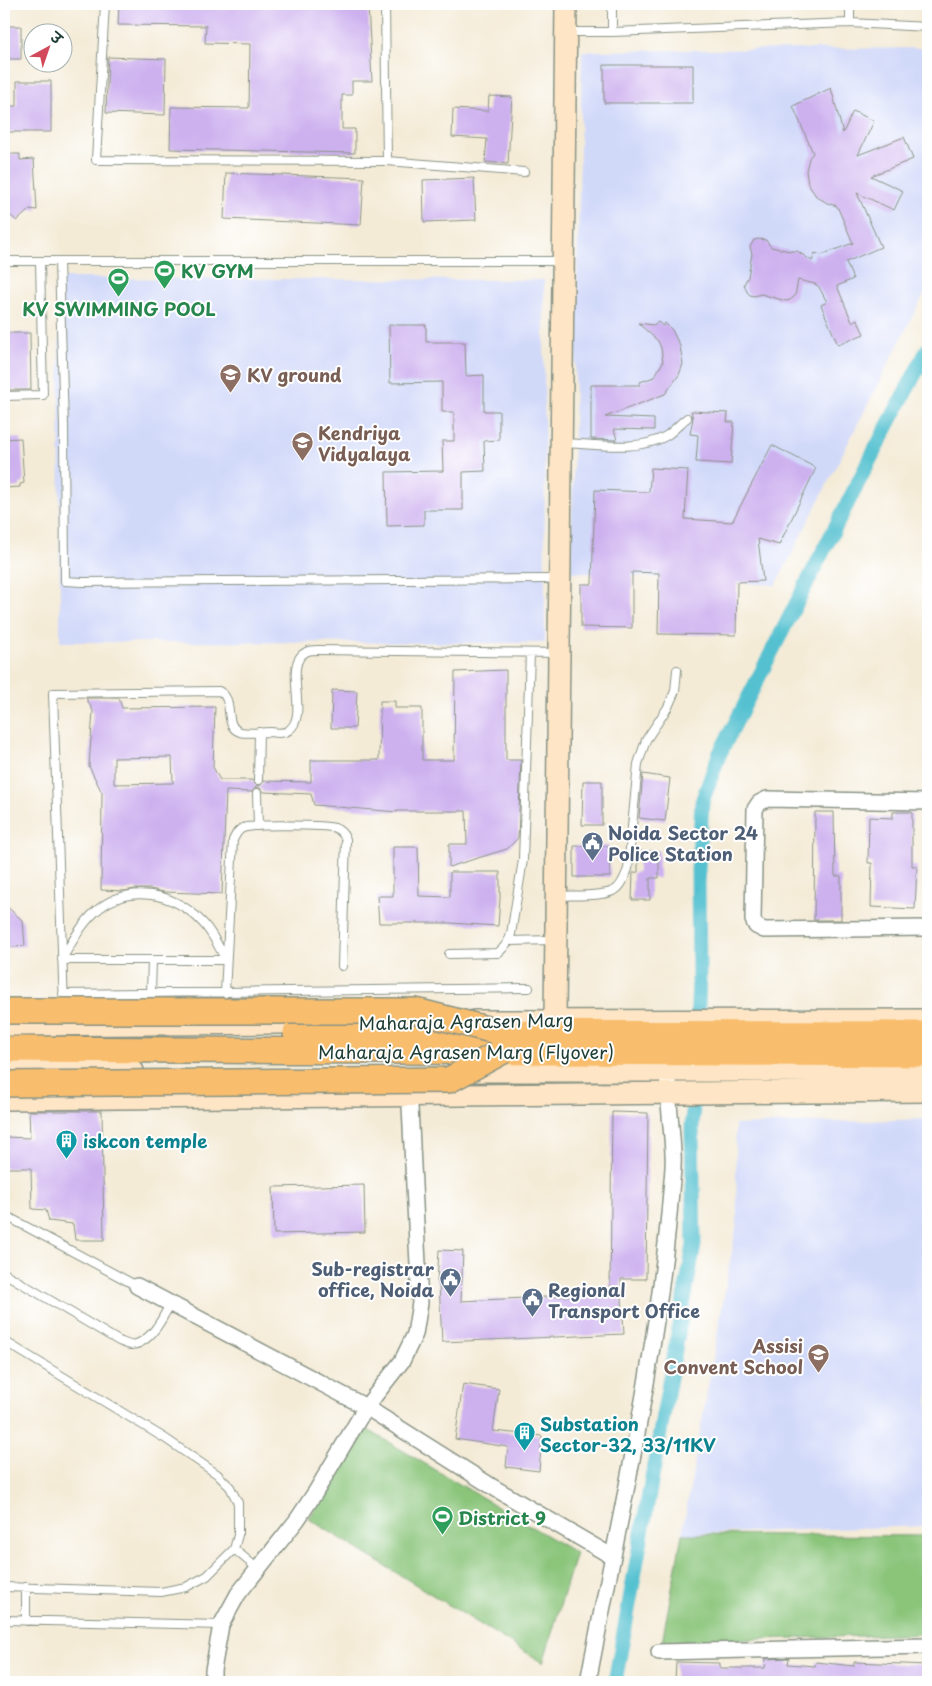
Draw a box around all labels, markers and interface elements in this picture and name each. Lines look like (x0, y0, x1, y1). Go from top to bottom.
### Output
north arrow (22, 22, 72, 72)
text: उ (45, 25, 68, 50)
place label: KV GYM (181, 257, 254, 284)
sports icon: KV GYM (153, 258, 177, 289)
sports icon: KV SWIMMING POOL (107, 266, 131, 297)
place label: KV SWIMMING POOL (22, 295, 216, 322)
place label: KV ground (247, 361, 342, 388)
school or university icon: KV ground (219, 362, 243, 393)
place label: Kendriya Vidyalaya (318, 419, 411, 467)
school or university icon: Kendriya Vidyalaya (290, 430, 314, 461)
place label: Noida Sector 24 Police Station (608, 819, 758, 867)
public building icon: Noida Sector 24 Police Station (580, 830, 604, 861)
street label: Maharaja Agrasen Marg (358, 1006, 574, 1036)
street label: Maharaja Agrasen Marg (Flyover) (318, 1038, 614, 1065)
place label: iskcon temple (83, 1127, 207, 1154)
building icon: iskcon temple (55, 1128, 79, 1159)
place label: Sub-registrar office, Noida (311, 1255, 435, 1303)
public building icon: Sub-registrar office, Noida (438, 1266, 462, 1297)
place label: Regional Transport Office (548, 1276, 700, 1324)
public building icon: Regional Transport Office (520, 1287, 544, 1318)
place label: Assisi Convent School (663, 1332, 803, 1380)
school or university icon: Assisi Convent School (807, 1343, 831, 1374)
place label: Substation Sector-32, 33/11KV (540, 1410, 716, 1458)
building icon: Substation Sector-32, 33/11KV (512, 1421, 536, 1452)
place label: District 9 (458, 1504, 546, 1531)
sports icon: District 9 (430, 1505, 454, 1536)

